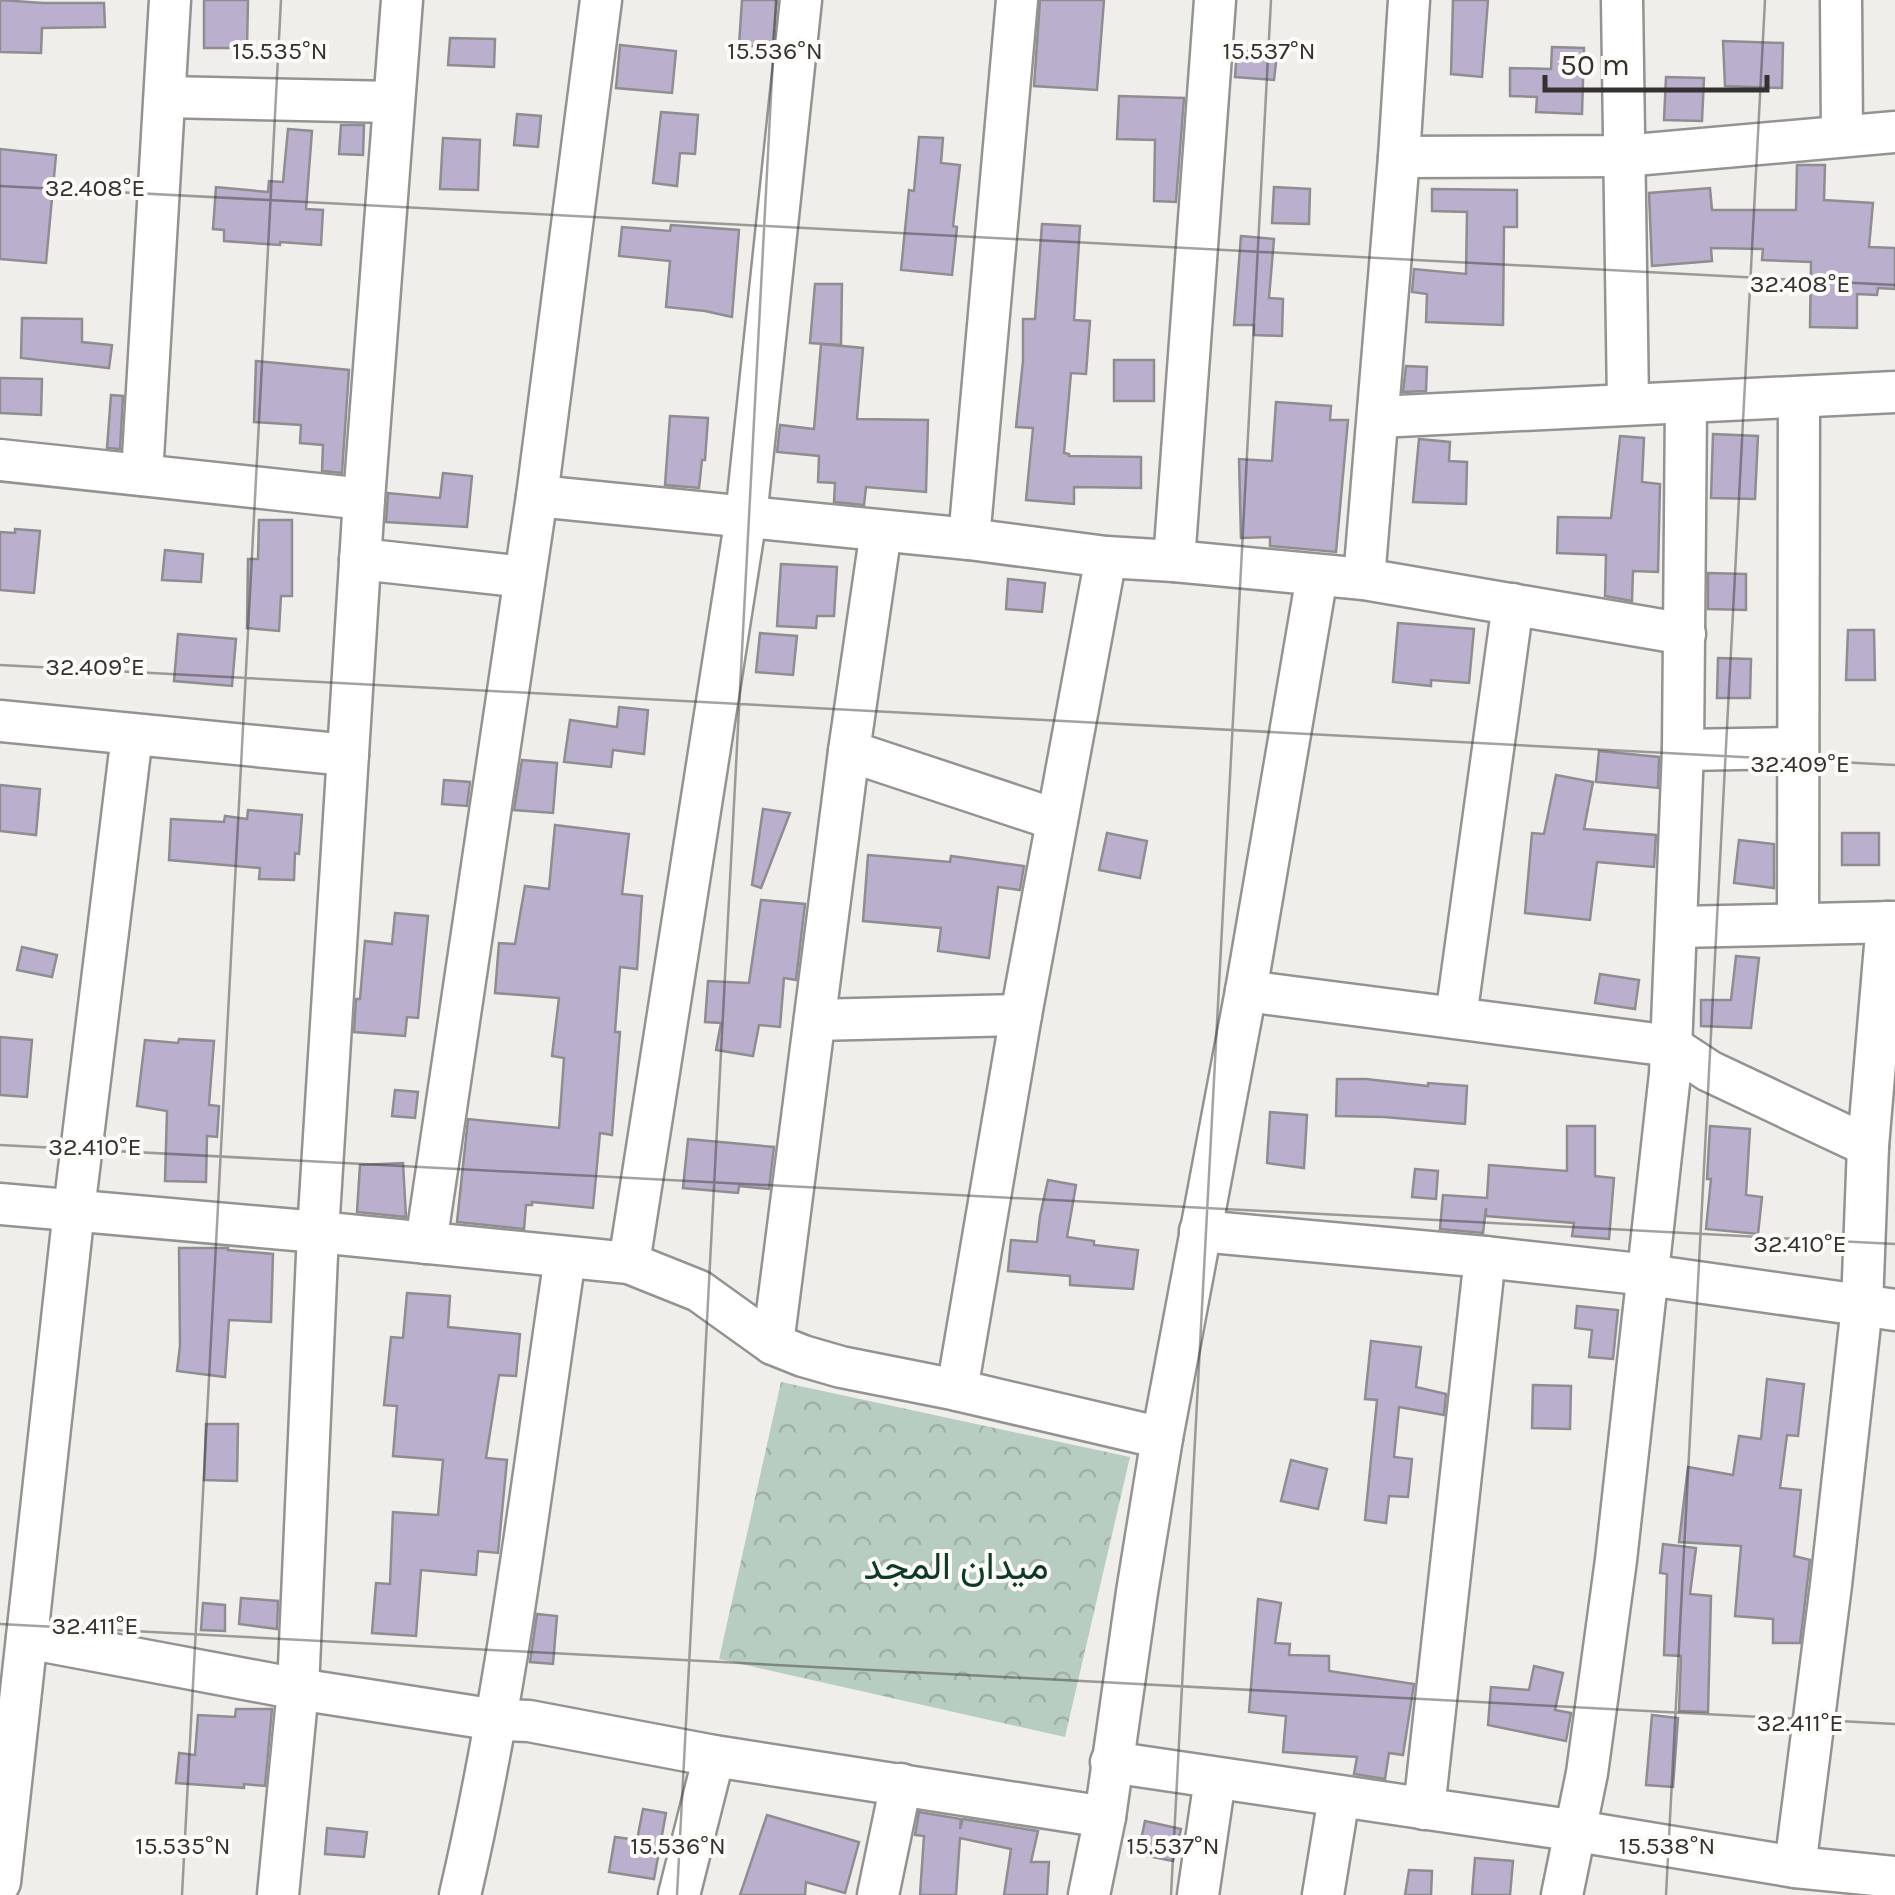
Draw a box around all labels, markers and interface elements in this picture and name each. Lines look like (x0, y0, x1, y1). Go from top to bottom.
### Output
scale bar (1545, 30, 1768, 92)
text: 15.535°N (232, 36, 328, 65)
text: 15.536°N (727, 36, 823, 65)
text: 15.537°N (1222, 36, 1316, 65)
text: 50 m (1560, 47, 1630, 83)
text: 32.408°E (45, 173, 145, 202)
text: 32.408°E (1750, 269, 1850, 298)
text: 32.409°E (45, 652, 145, 681)
text: 32.409°E (1750, 749, 1850, 778)
text: 32.410°E (48, 1132, 142, 1161)
text: 32.410°E (1753, 1229, 1847, 1258)
park label: ميدان المجد (863, 1544, 1049, 1589)
text: 32.411°E (52, 1611, 138, 1640)
text: 32.411°E (1757, 1708, 1843, 1737)
text: 15.535°N (135, 1831, 231, 1860)
text: 15.536°N (630, 1831, 726, 1860)
text: 15.537°N (1126, 1831, 1220, 1860)
text: 15.538°N (1619, 1831, 1715, 1860)

